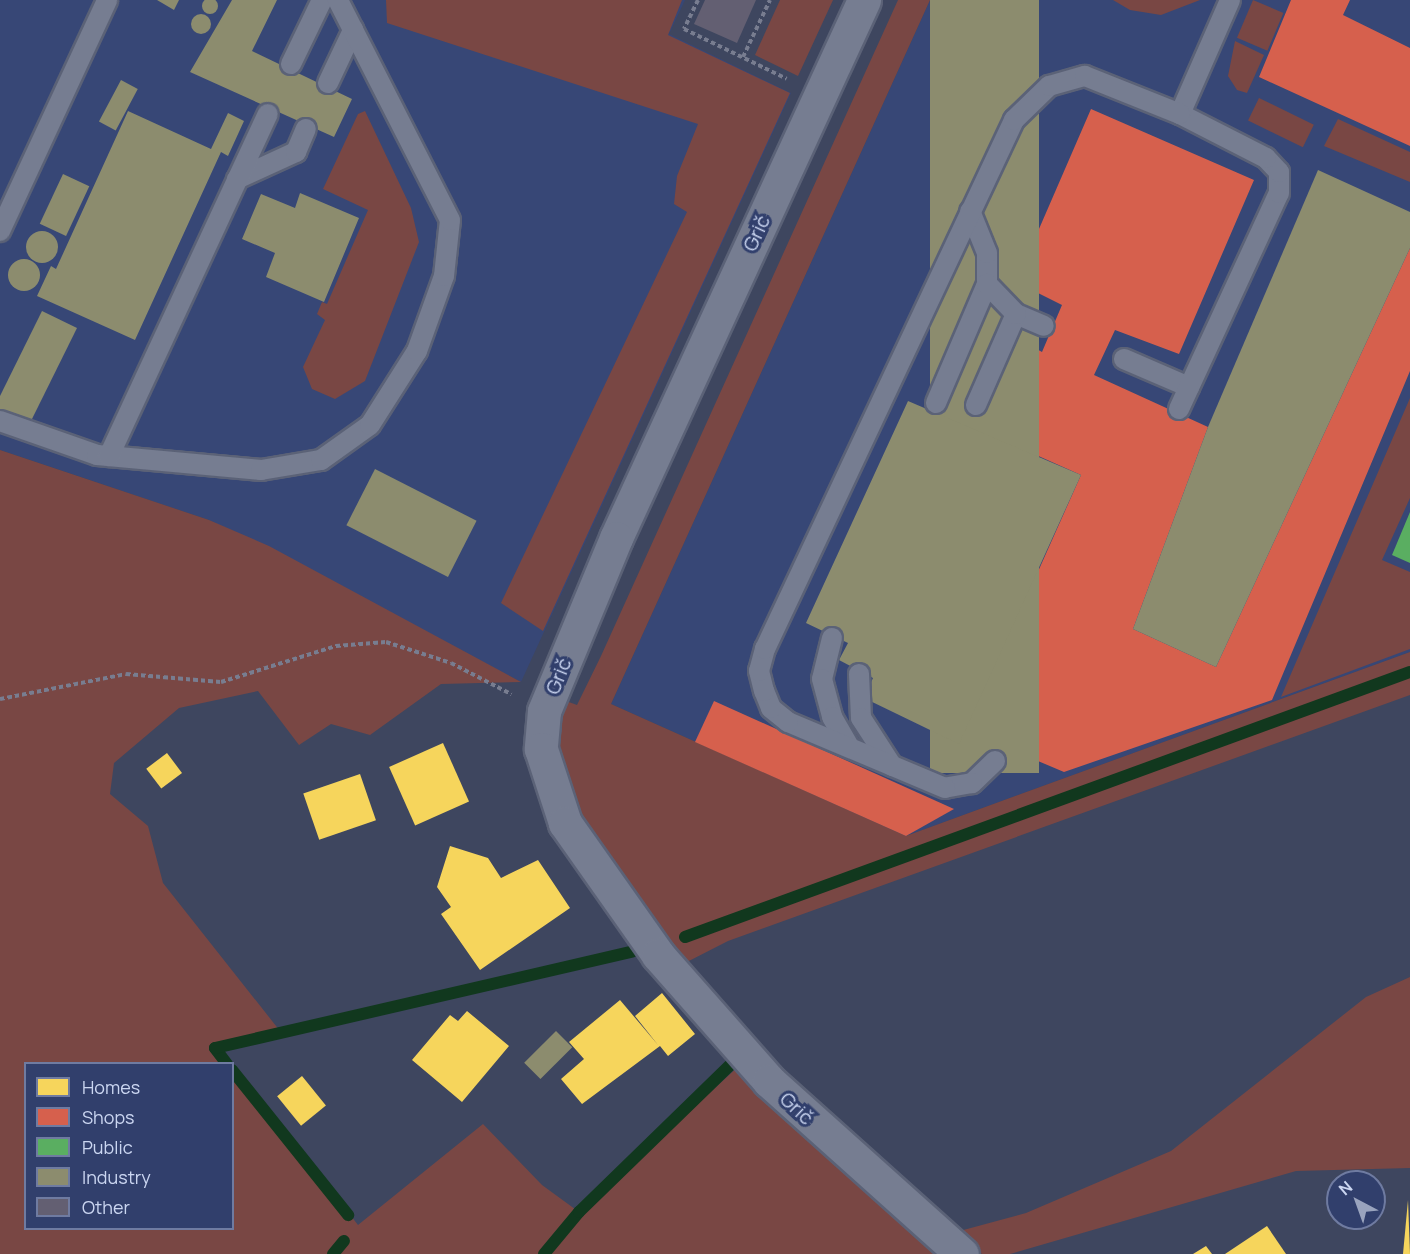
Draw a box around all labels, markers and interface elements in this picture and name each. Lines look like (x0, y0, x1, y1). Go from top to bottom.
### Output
street label: Grič (737, 211, 775, 255)
street label: Grič (540, 654, 576, 698)
legend (24, 1062, 234, 1230)
text: Homes (82, 1075, 140, 1099)
street label: Grič (775, 1087, 819, 1129)
text: Shops (82, 1105, 134, 1129)
text: Public (82, 1135, 133, 1159)
text: Industry (82, 1165, 151, 1189)
north arrow (1326, 1170, 1386, 1230)
text: N (1334, 1176, 1357, 1200)
text: Other (82, 1195, 130, 1219)

